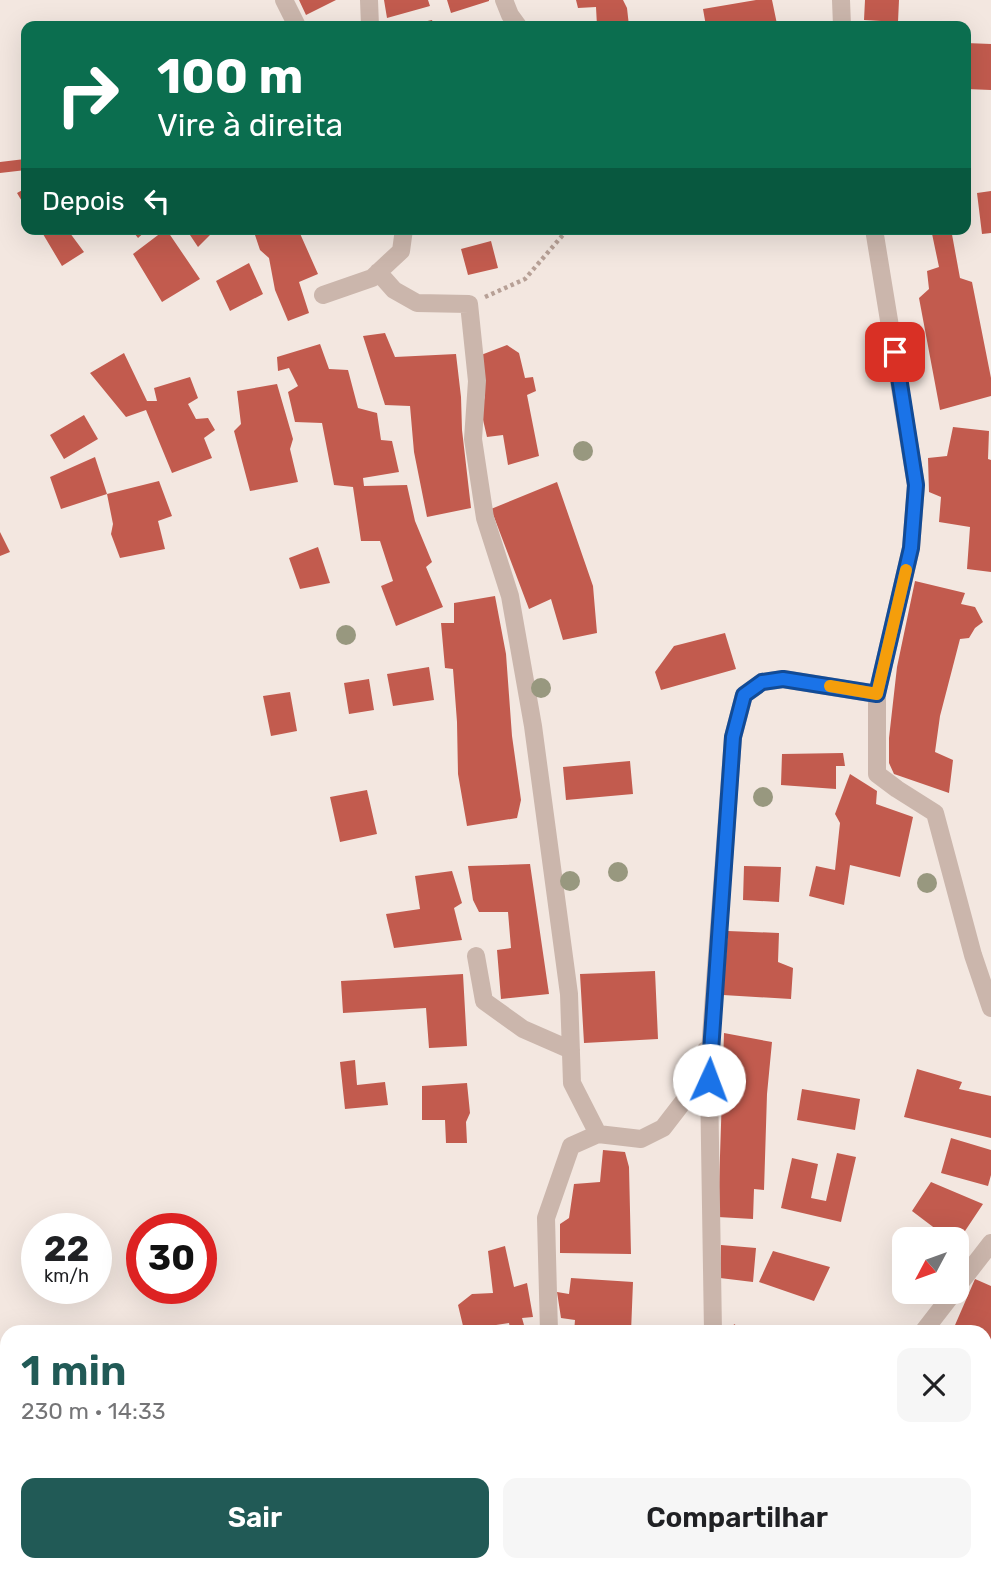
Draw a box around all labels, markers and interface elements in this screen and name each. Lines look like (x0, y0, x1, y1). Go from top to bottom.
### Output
text: 100 m (157, 47, 303, 105)
icon: right (42, 49, 133, 140)
text: Vire à direita (157, 106, 343, 144)
icon: left (138, 182, 176, 220)
text: Depois (42, 186, 124, 217)
pin (865, 322, 925, 382)
icon: arrive (876, 333, 914, 371)
position arrow (672, 1043, 746, 1117)
speed limit sign: 30 (126, 1213, 217, 1304)
north arrow (892, 1227, 970, 1304)
map controls (892, 1227, 969, 1304)
text: 22 (44, 1228, 89, 1270)
text: km/h (44, 1265, 89, 1287)
text: 1 min (21, 1346, 127, 1396)
button: close (897, 1348, 971, 1422)
text: 230 m · 14:33 (21, 1397, 166, 1425)
button: Sair (21, 1478, 489, 1558)
button: Compartilhar (503, 1478, 971, 1558)

